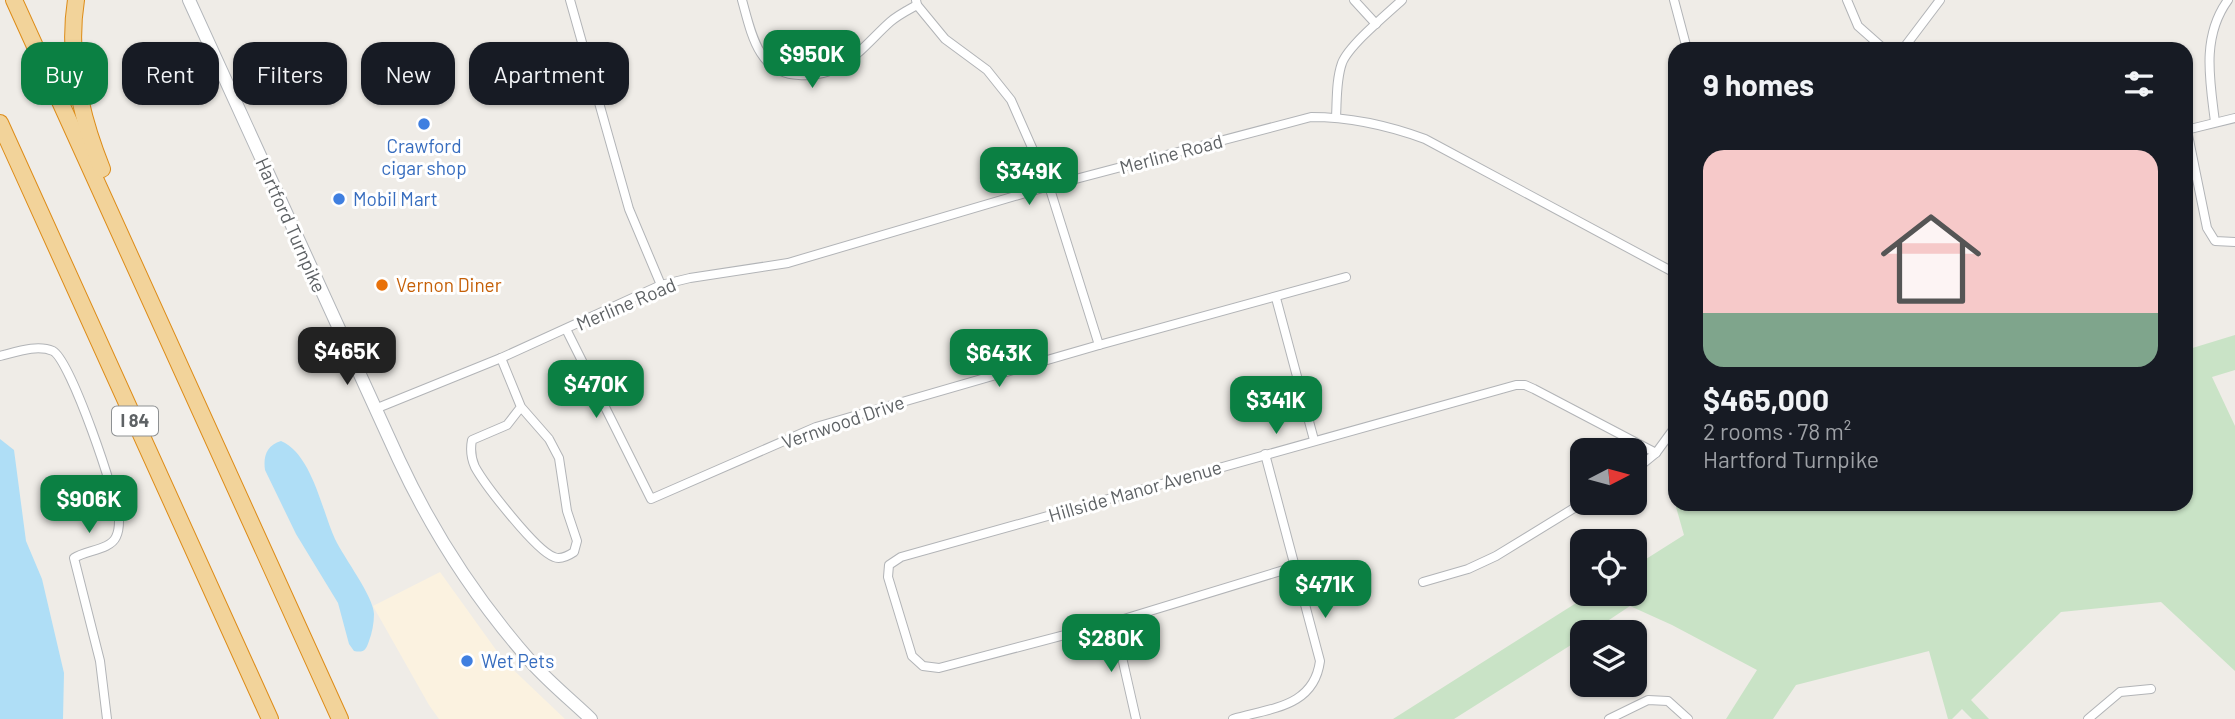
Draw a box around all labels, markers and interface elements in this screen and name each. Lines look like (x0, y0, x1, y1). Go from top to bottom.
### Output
pin: $950K (763, 31, 861, 90)
text: $950K (779, 39, 845, 67)
chip: Buy (21, 42, 108, 105)
chip: Rent (122, 42, 219, 105)
chip: Filters (233, 42, 347, 105)
chip: New (361, 42, 455, 105)
chip: Apartment (469, 42, 629, 105)
icon: filters (2120, 65, 2158, 103)
text: 9 homes (1703, 66, 1814, 102)
marker: Crawford cigar shop (416, 116, 432, 132)
street label: Merline Road (1117, 129, 1225, 178)
place label: Crawford cigar shop (381, 134, 467, 179)
pin: $349K (980, 148, 1078, 207)
street label: Hartford Turnpike (251, 154, 332, 296)
text: $349K (996, 156, 1062, 184)
place label: Mobil Mart (353, 187, 438, 210)
marker: Mobil Mart (331, 191, 347, 207)
icon: home (1868, 196, 1994, 322)
street label: Merline Road (573, 272, 679, 335)
place label: Vernon Diner (396, 273, 502, 296)
marker: Vernon Diner (374, 277, 390, 293)
pin: $465K (298, 328, 396, 387)
pin: $643K (950, 330, 1048, 389)
text: $465K (314, 336, 380, 364)
text: $643K (966, 338, 1032, 366)
pin: $470K (547, 360, 645, 420)
text: $470K (564, 369, 628, 397)
pin: $341K (1227, 376, 1325, 436)
text: $465,000 (1703, 381, 1829, 417)
text: $341K (1246, 385, 1306, 413)
street label: Vernwood Drive (779, 390, 907, 453)
road number: I 84 (112, 407, 158, 436)
text: 2 rooms · 78 m² (1703, 417, 1851, 445)
north arrow (1570, 438, 1647, 514)
map controls (1570, 438, 1647, 697)
text: Hartford Turnpike (1703, 445, 1879, 473)
street label: Hillside Manor Avenue (1046, 455, 1224, 526)
pin: $906K (40, 476, 138, 535)
text: $906K (56, 484, 122, 512)
button: locate (1570, 529, 1647, 606)
pin: $471K (1276, 560, 1374, 620)
text: $471K (1295, 569, 1355, 597)
pin: $280K (1062, 614, 1160, 674)
button: layers (1570, 620, 1647, 697)
text: $280K (1078, 623, 1144, 651)
place label: Wet Pets (481, 649, 554, 672)
marker: Wet Pets (459, 653, 475, 669)

